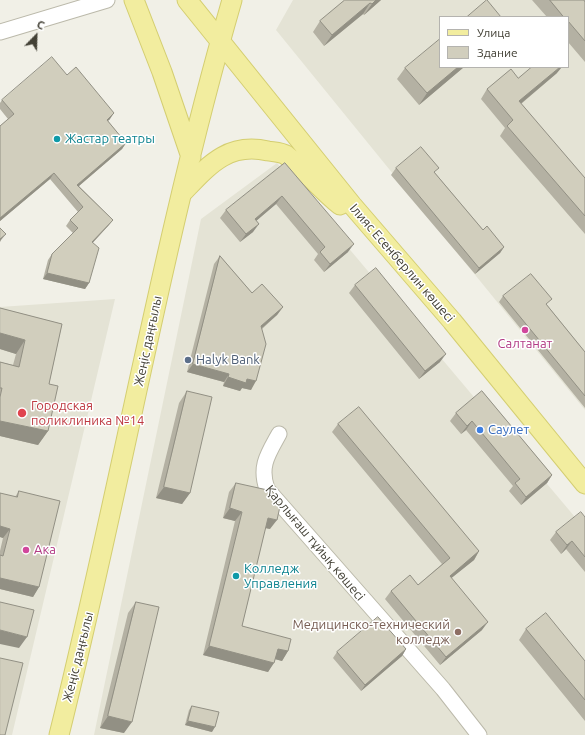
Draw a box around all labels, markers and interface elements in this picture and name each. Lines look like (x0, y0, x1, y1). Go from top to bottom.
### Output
north arrow (16, 16, 56, 56)
legend (439, 16, 569, 68)
text: С (35, 18, 46, 32)
text: Улица (477, 26, 510, 39)
text: Здание (477, 46, 518, 59)
place label: Жастар театры (65, 131, 155, 147)
marker: Жастар театры (52, 134, 62, 144)
street label: Ілияс Есенберлин көшесі (346, 201, 458, 325)
street label: Жеңіс даңғылы (131, 294, 165, 388)
marker: Салтанат (520, 325, 530, 335)
place label: Салтанат (498, 336, 552, 352)
place label: Halyk Bank (196, 352, 260, 368)
marker: Halyk Bank (183, 355, 193, 365)
place label: Городская поликлиника №14 (31, 398, 144, 429)
marker: Городская поликлиника №14 (16, 407, 28, 419)
place label: Саулет (488, 422, 529, 438)
marker: Саулет (475, 425, 485, 435)
street label: Қарлығаш тұйық көшесі (262, 482, 368, 604)
place label: Ака (34, 542, 56, 558)
marker: Ака (21, 545, 31, 555)
place label: Колледж Управления (244, 561, 317, 592)
marker: Колледж Управления (231, 571, 241, 581)
street label: Жеңіс даңғылы (59, 610, 97, 704)
place label: Медицинско-технический колледж (292, 617, 450, 648)
marker: Медицинско-технический колледж (453, 627, 463, 637)

